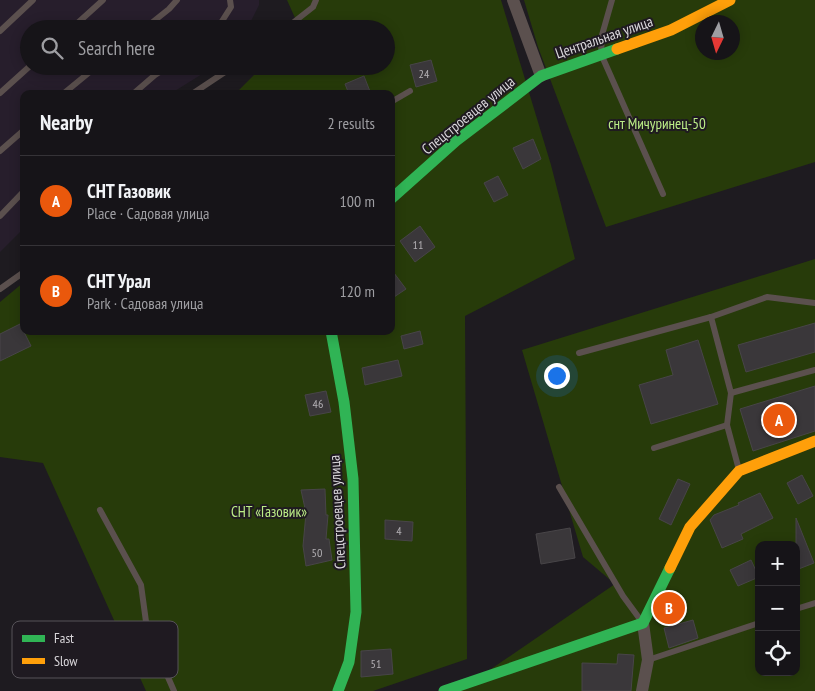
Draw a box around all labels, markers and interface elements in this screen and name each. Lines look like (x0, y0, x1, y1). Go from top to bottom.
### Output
street label: Центральная улица (553, 11, 655, 63)
north arrow (695, 15, 740, 60)
search box (20, 20, 395, 75)
icon: search (38, 34, 66, 62)
text: Search here (78, 36, 155, 60)
house number: 24 (419, 66, 430, 81)
street label: Спецстроевцев улица (418, 72, 518, 158)
text: Nearby (40, 109, 93, 136)
text: 2 results (328, 113, 375, 133)
park label: снт Мичуринец-50 (608, 114, 706, 133)
text: СНТ Газовик (87, 179, 171, 203)
text: A (52, 191, 60, 211)
text: 100 m (340, 191, 375, 211)
text: Place · Садовая улица (87, 203, 209, 223)
house number: 11 (413, 237, 423, 252)
text: СНТ Урал (87, 269, 151, 293)
text: B (52, 281, 60, 301)
text: 120 m (340, 281, 375, 301)
text: Park · Садовая улица (87, 293, 203, 313)
your location (544, 363, 570, 389)
house number: 46 (313, 396, 323, 411)
pin: A (763, 401, 795, 439)
street label: Спецстроевцев улица (325, 455, 349, 569)
park label: СНТ «Газовик» (231, 502, 307, 521)
house number: 4 (396, 523, 402, 538)
map controls (755, 541, 800, 676)
button: + (755, 541, 800, 586)
house number: 50 (312, 545, 322, 560)
button: − (755, 586, 800, 631)
pin: B (653, 589, 685, 627)
legend (12, 621, 178, 678)
text: Fast (54, 629, 74, 647)
button: locate (755, 631, 800, 676)
text: Slow (54, 652, 78, 670)
house number: 51 (371, 656, 381, 671)

